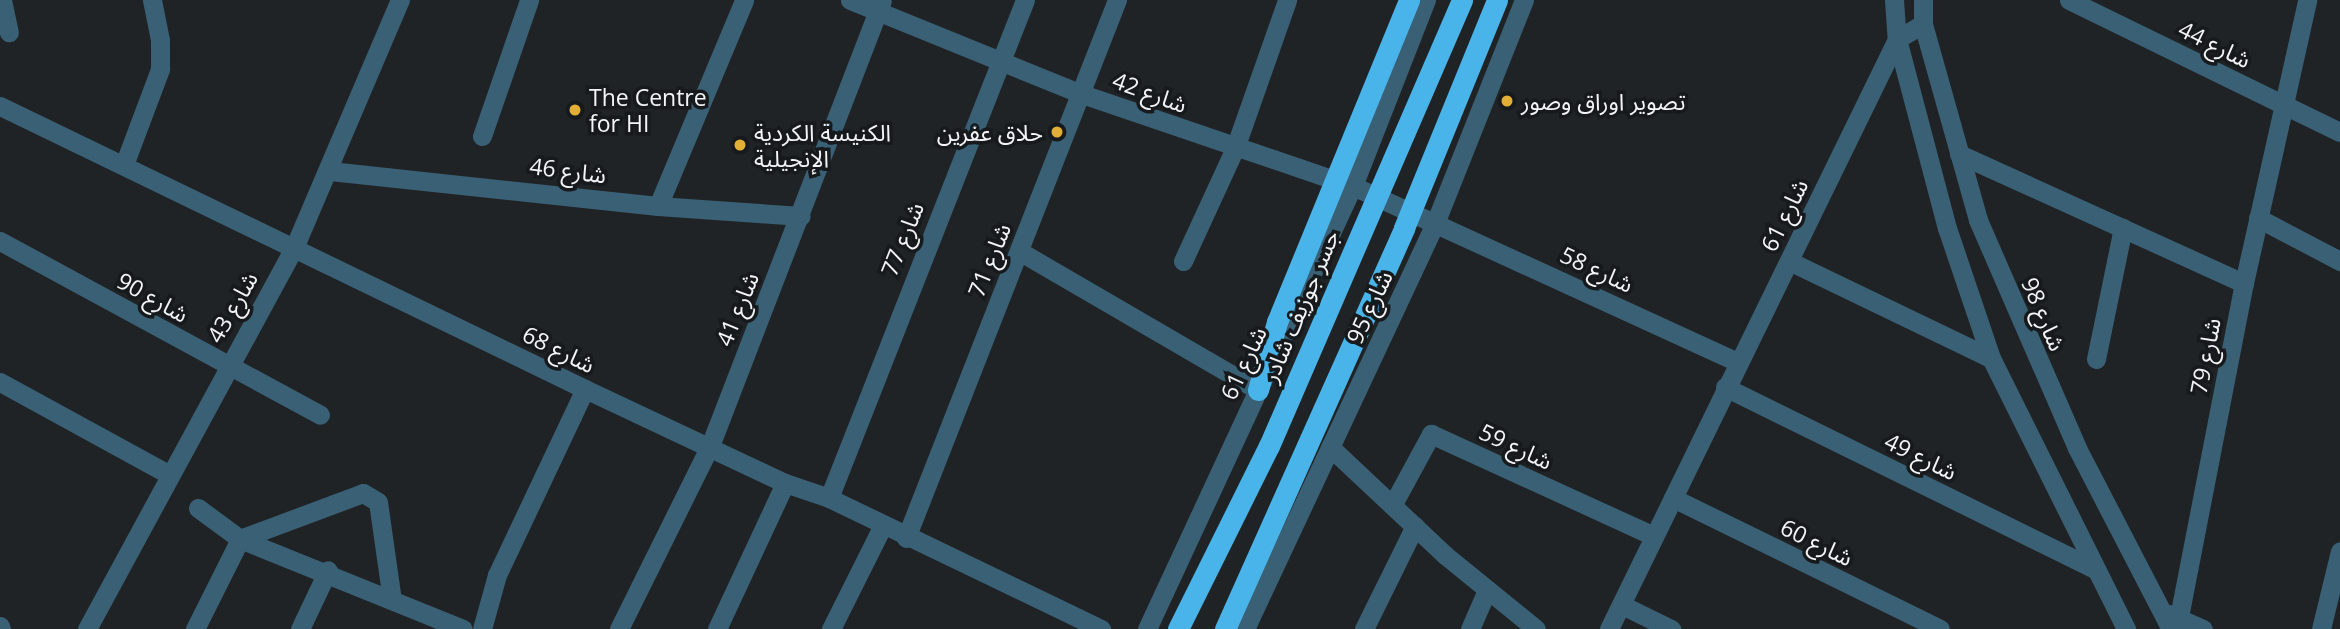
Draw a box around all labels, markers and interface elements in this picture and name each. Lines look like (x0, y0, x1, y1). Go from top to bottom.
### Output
street label: شارع 44 (2174, 15, 2256, 73)
street label: شارع 42 (1109, 66, 1191, 118)
place label: The Centre for HI (589, 83, 707, 137)
place label: تصوير اوراق وصور (1521, 87, 1686, 115)
marker: تصوير اوراق وصور (1499, 93, 1515, 109)
marker: The Centre for HI (567, 102, 583, 118)
place label: الكنيسة الكردية الإنجيلية (754, 118, 891, 172)
place label: حلاق عفرين (937, 118, 1043, 146)
marker: حلاق عفرين (1049, 124, 1065, 140)
marker: الكنيسة الكردية الإنجيلية (732, 137, 748, 153)
street label: شارع 46 (528, 152, 608, 188)
street label: شارع 61 (1755, 174, 1813, 256)
street label: شارع 77 (875, 198, 929, 280)
street label: شارع 71 (962, 219, 1016, 301)
street label: جسر جوزيف شادر (1256, 226, 1344, 386)
street label: شارع 58 (1556, 240, 1638, 298)
street label: شارع 90 (113, 266, 193, 328)
street label: شارع 95 (1340, 266, 1398, 348)
street label: شارع 43 (201, 267, 263, 347)
street label: شارع 41 (710, 268, 764, 350)
street label: شارع 98 (2016, 273, 2072, 355)
street label: شارع 79 (2184, 316, 2226, 396)
street label: شارع 68 (518, 320, 600, 378)
street label: شارع 61 (1214, 322, 1272, 404)
street label: شارع 59 (1475, 417, 1557, 475)
street label: شارع 49 (1880, 427, 1962, 485)
street label: شارع 60 (1776, 513, 1858, 571)

